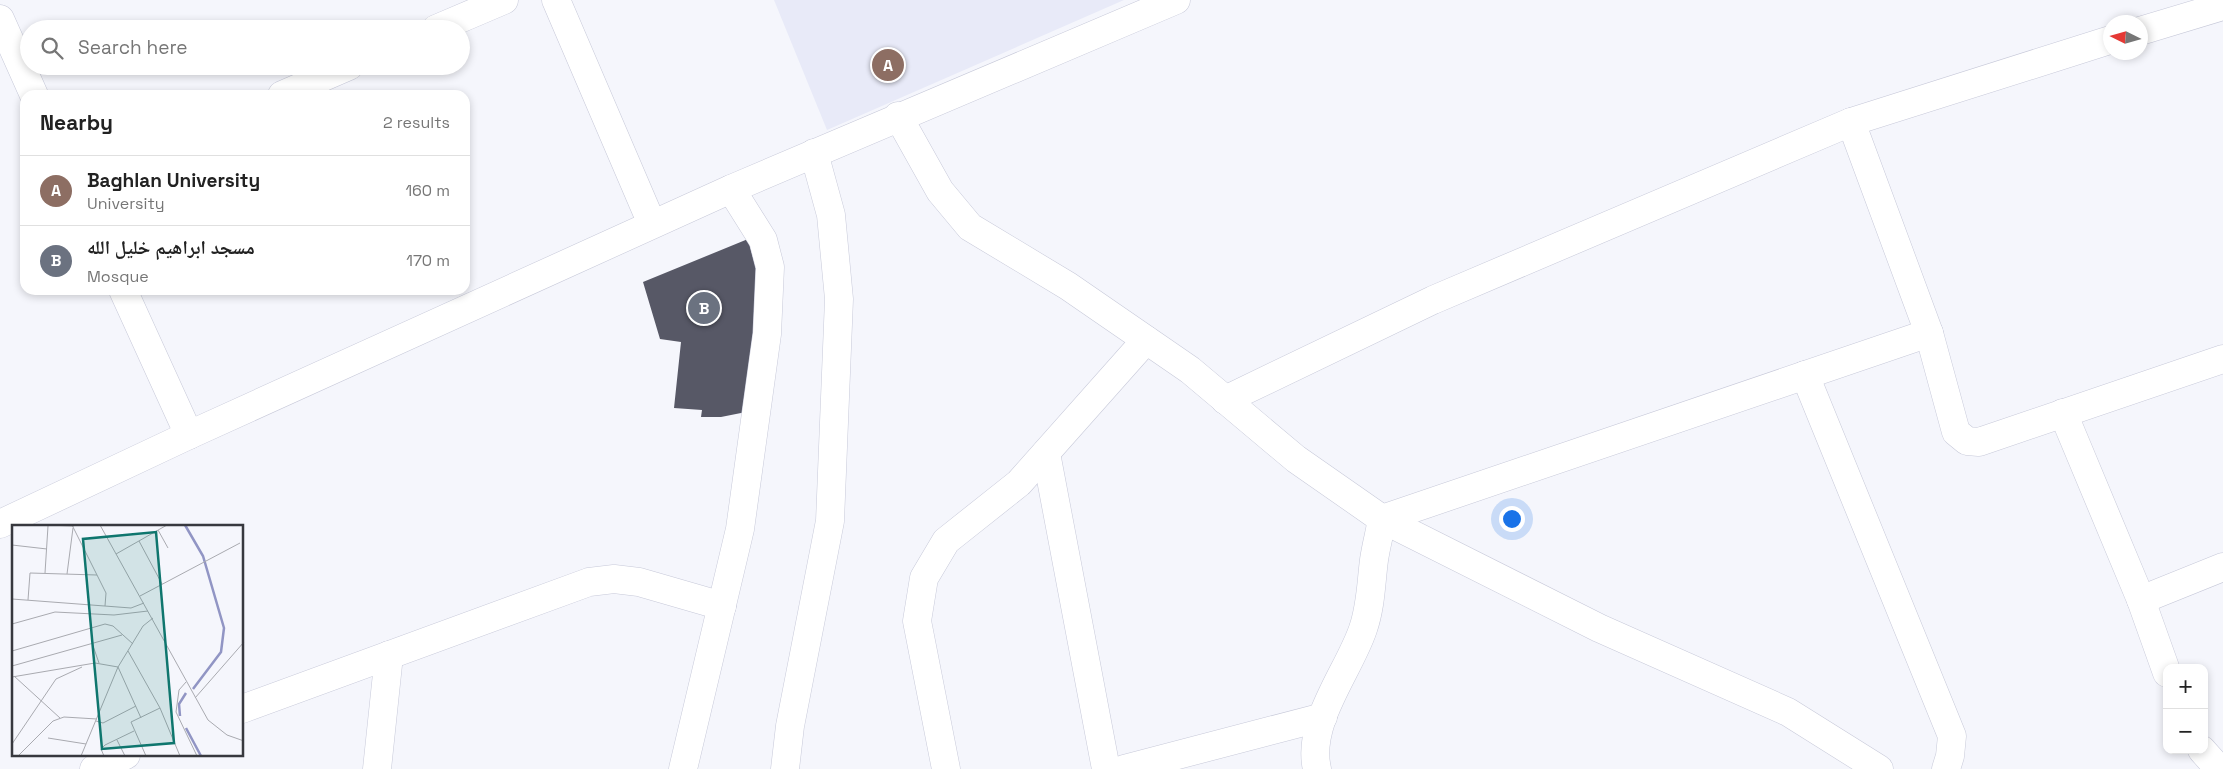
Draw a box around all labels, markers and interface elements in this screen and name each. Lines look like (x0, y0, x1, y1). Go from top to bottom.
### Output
north arrow (2103, 15, 2148, 60)
search box (20, 20, 470, 75)
icon: search (38, 34, 66, 62)
text: Search here (78, 35, 188, 60)
pin: A (872, 46, 904, 84)
text: Nearby (40, 109, 113, 136)
text: 2 results (383, 112, 450, 133)
text: Baghlan University (87, 168, 260, 193)
text: A (51, 180, 61, 201)
text: 160 m (405, 180, 450, 201)
text: University (87, 193, 165, 214)
text: مسجد ابراهیم خلیل الله (87, 235, 255, 260)
text: B (51, 250, 61, 271)
text: 170 m (406, 250, 450, 271)
text: Mosque (87, 266, 149, 287)
pin: B (688, 289, 720, 327)
your location (1499, 506, 1525, 532)
inset map (12, 525, 244, 756)
map controls (2163, 664, 2208, 754)
button: + (2163, 664, 2208, 709)
button: − (2163, 709, 2208, 754)

